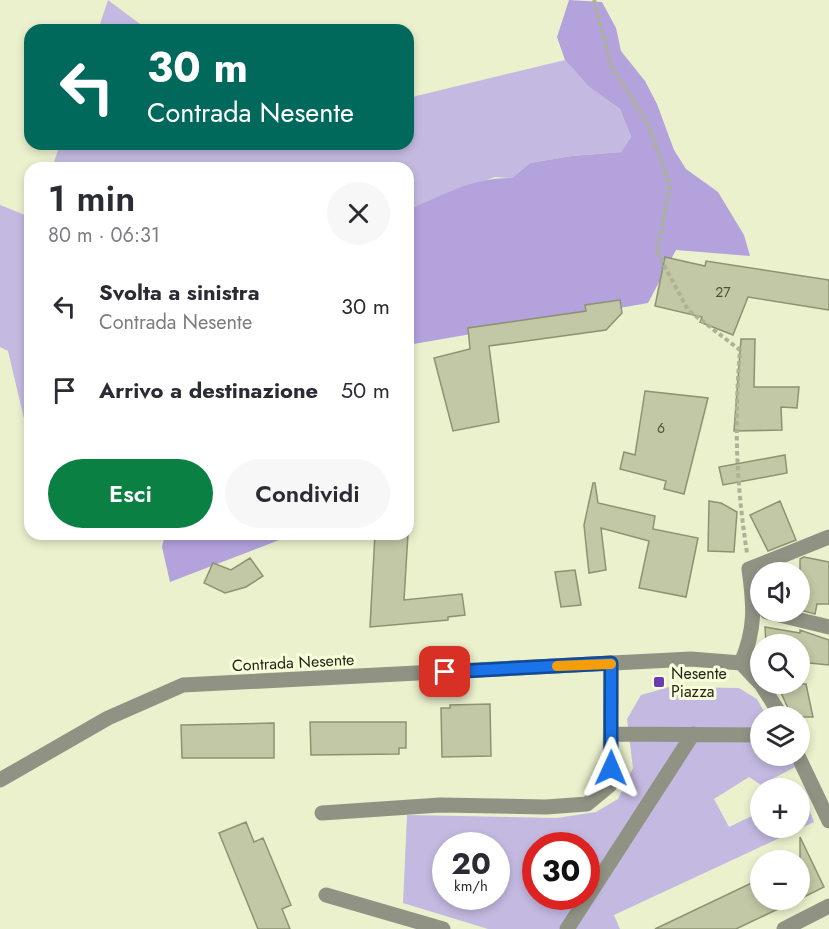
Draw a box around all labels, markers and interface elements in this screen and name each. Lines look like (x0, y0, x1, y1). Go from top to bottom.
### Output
text: 30 m (147, 37, 248, 98)
icon: left (48, 48, 126, 126)
text: Contrada Nesente (147, 93, 354, 132)
text: 1 min (48, 172, 135, 224)
button: close (327, 182, 390, 245)
text: 80 m · 06:31 (48, 221, 160, 250)
text: Svolta a sinistra (99, 276, 260, 308)
house number: 27 (715, 282, 731, 302)
icon: left (48, 290, 81, 323)
text: 30 m (341, 290, 390, 322)
text: Contrada Nesente (99, 308, 252, 337)
icon: arrive (48, 374, 81, 407)
text: Arrivo a destinazione (99, 374, 318, 406)
text: 50 m (341, 374, 390, 406)
house number: 6 (657, 418, 665, 438)
button: Esci (48, 459, 213, 528)
button: Condividi (225, 459, 390, 528)
map controls (750, 562, 810, 910)
button: sound (750, 562, 810, 622)
button: search (750, 634, 810, 694)
pin (419, 646, 470, 697)
street label: Contrada Nesente (231, 648, 355, 677)
icon: arrive (428, 655, 461, 688)
place label: Nesente Piazza (671, 662, 727, 703)
marker: Nesente Piazza (652, 675, 666, 689)
button: layers (750, 706, 810, 766)
position arrow (579, 736, 643, 800)
button: + (750, 778, 810, 838)
speed limit sign: 30 (522, 832, 600, 910)
text: 20 (451, 842, 491, 885)
button: − (750, 850, 810, 910)
text: km/h (454, 875, 488, 897)

